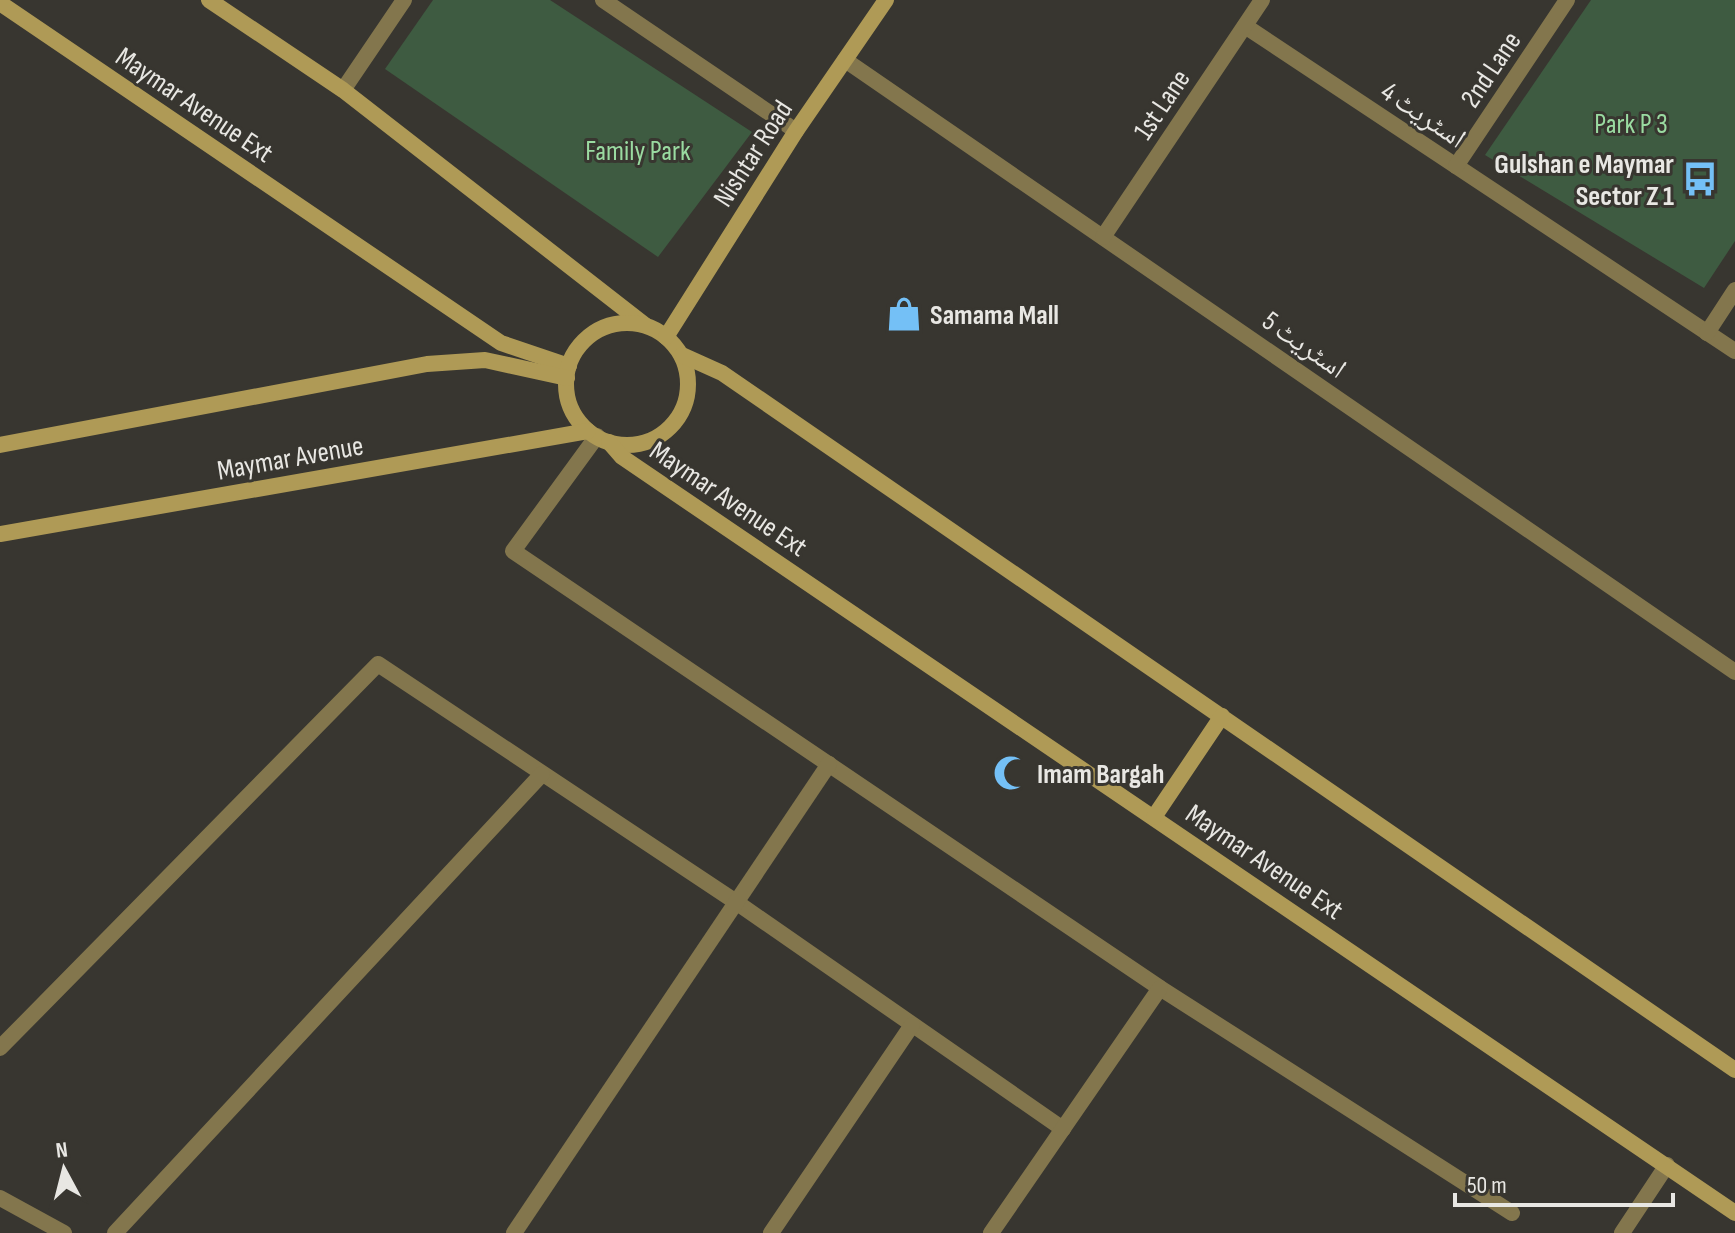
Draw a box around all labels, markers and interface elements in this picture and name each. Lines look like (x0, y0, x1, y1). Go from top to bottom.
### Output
street label: 2nd Lane (1454, 26, 1528, 114)
street label: Maymar Avenue Ext (109, 41, 279, 170)
street label: 1st Lane (1127, 64, 1198, 146)
street label: اسٹریٹ 4 (1374, 75, 1472, 156)
street label: Nishtar Road (707, 94, 800, 213)
park label: Park P 3 (1594, 108, 1668, 141)
park label: Family Park (585, 135, 691, 168)
place label: Gulshan e Maymar Sector Z 1 (1494, 148, 1674, 213)
bus stop icon: Gulshan e Maymar Sector Z 1 (1681, 160, 1719, 198)
shop icon: Samama Mall (885, 295, 923, 333)
place label: Samama Mall (930, 299, 1059, 332)
street label: اسٹریٹ 5 (1256, 305, 1352, 386)
street label: Maymar Avenue (215, 429, 366, 488)
street label: Maymar Avenue Ext (643, 435, 813, 564)
mosque icon: Imam Bargah (992, 754, 1030, 792)
place label: Imam Bargah (1037, 758, 1165, 791)
street label: Maymar Avenue Ext (1179, 798, 1349, 927)
north arrow (24, 1129, 104, 1209)
text: N (54, 1137, 69, 1165)
scale bar (1455, 1157, 1673, 1207)
text: 50 m (1467, 1171, 1507, 1200)

